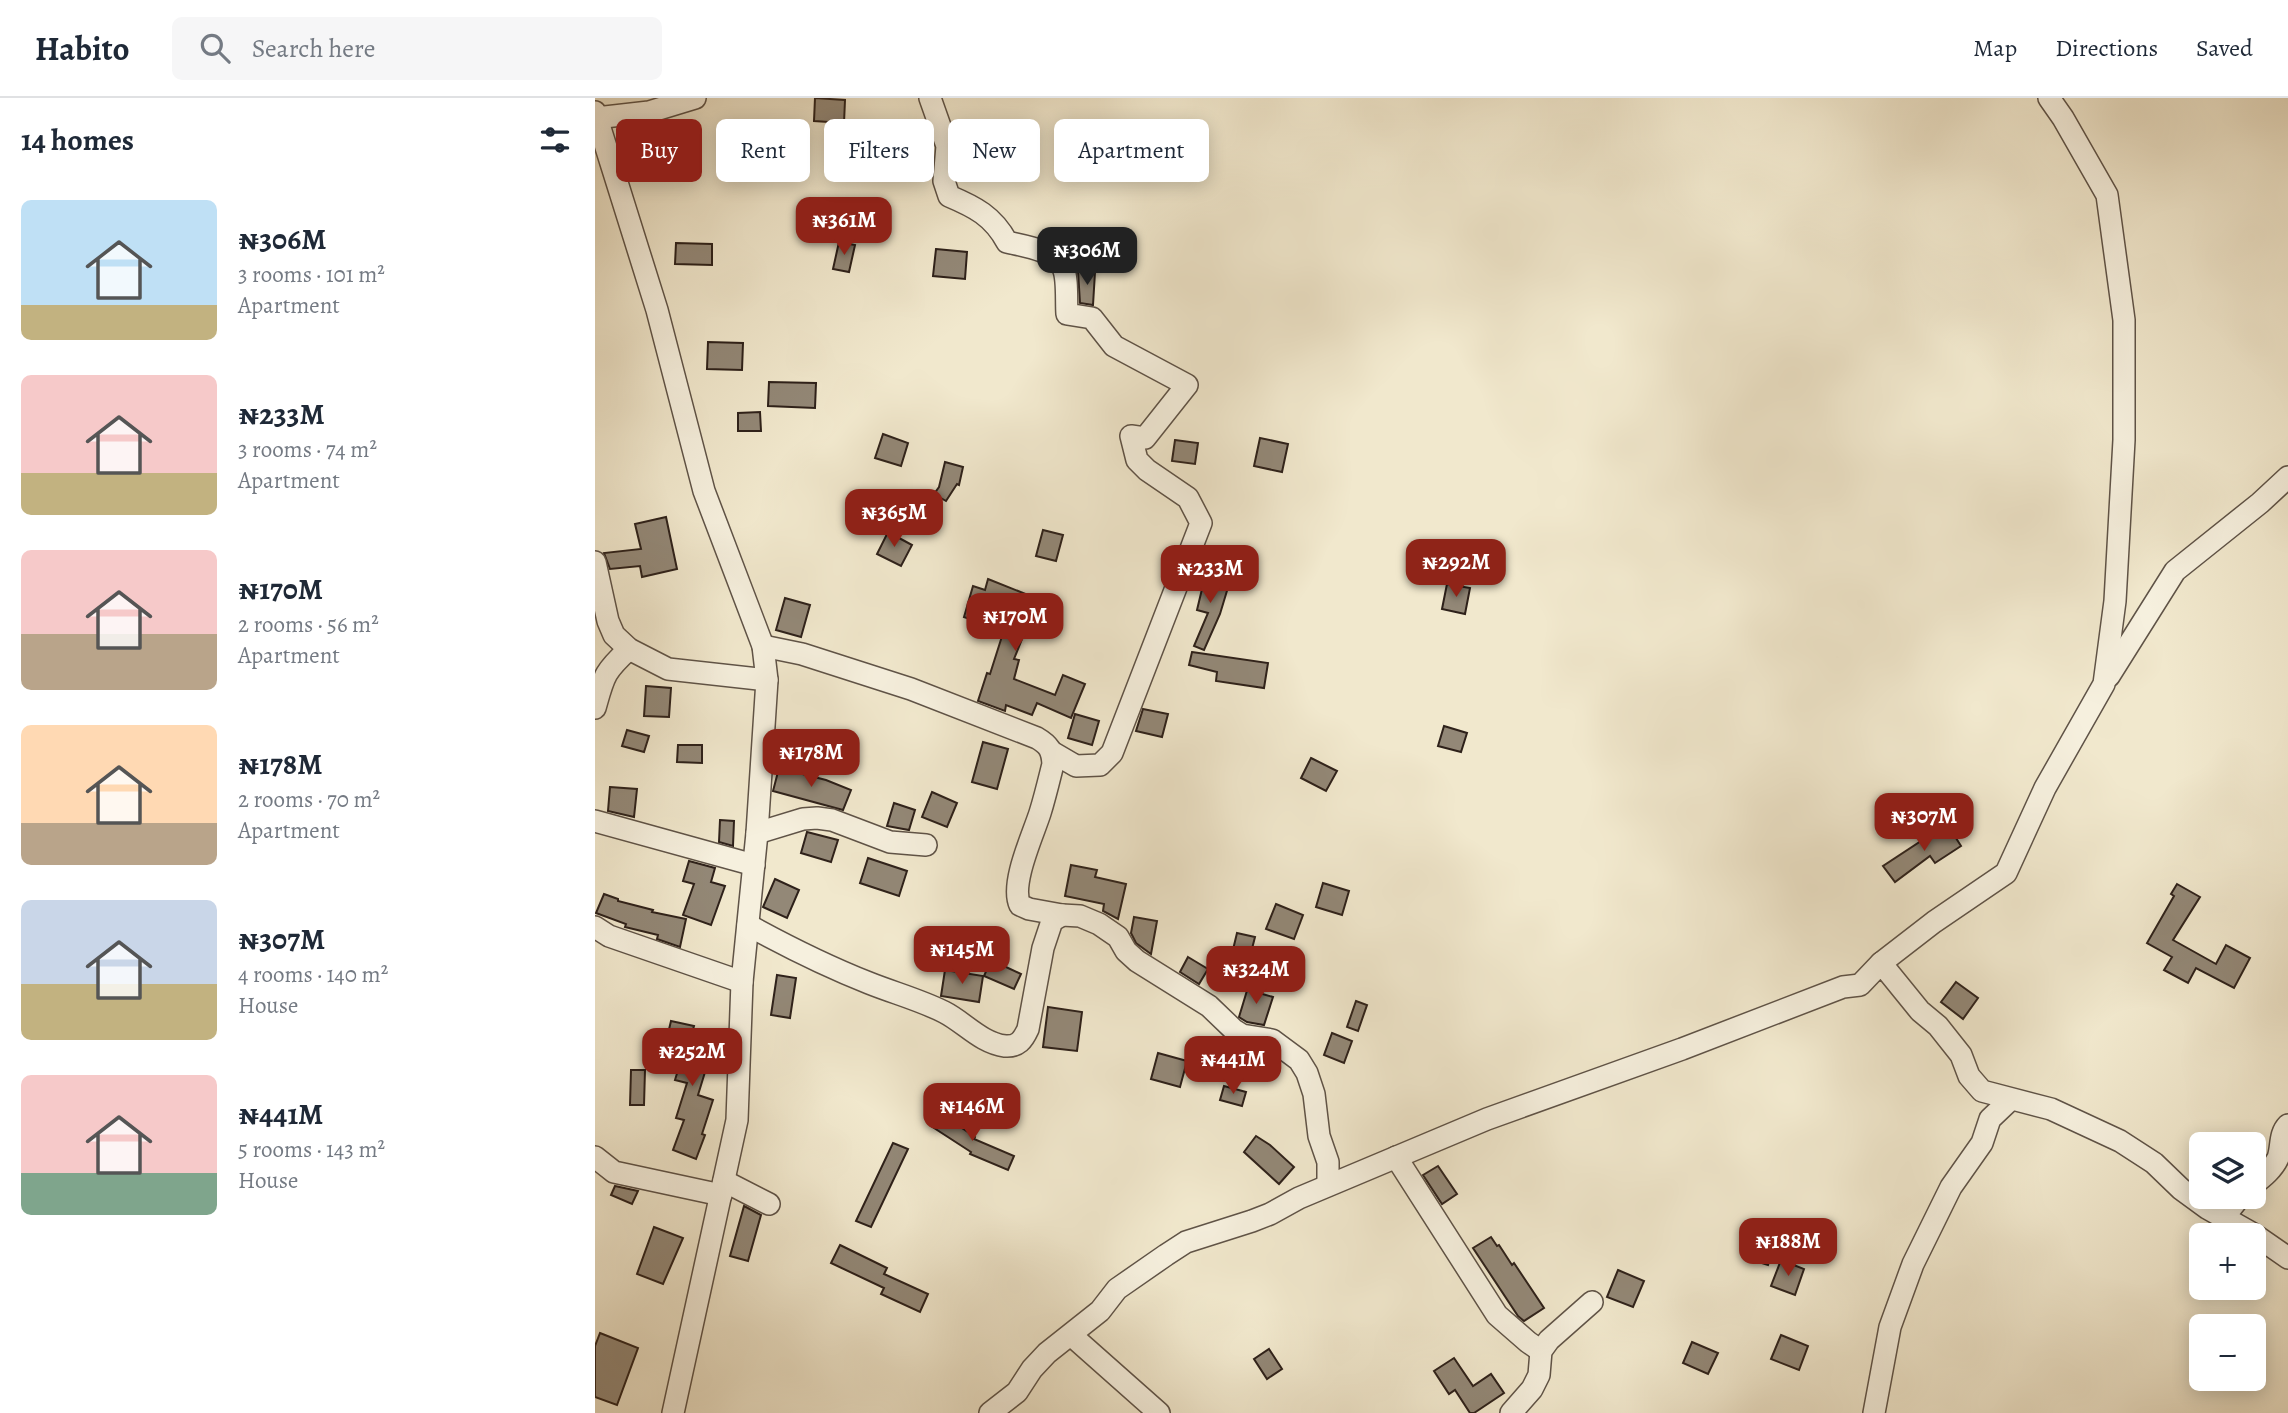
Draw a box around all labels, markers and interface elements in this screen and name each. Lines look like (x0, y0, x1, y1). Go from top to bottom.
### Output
search box (172, 17, 662, 80)
text: Habito (35, 26, 130, 71)
icon: search (196, 29, 234, 67)
text: Search here (252, 31, 375, 66)
text: Map (1973, 32, 2017, 64)
text: Directions (2055, 32, 2158, 64)
text: Saved (2196, 32, 2253, 64)
chip: Buy (616, 119, 702, 182)
chip: Rent (716, 119, 810, 182)
chip: Filters (824, 119, 934, 182)
chip: New (948, 119, 1040, 182)
chip: Apartment (1054, 119, 1209, 182)
text: 14 homes (21, 120, 134, 160)
icon: filters (536, 121, 574, 159)
pin: ₦361M (795, 198, 893, 257)
text: ₦361M (812, 204, 876, 235)
text: ₦306M (238, 219, 326, 259)
icon: home (77, 228, 161, 312)
pin: ₦306M (1038, 228, 1136, 287)
text: ₦306M (1053, 234, 1121, 265)
text: 3 rooms · 101 m² (238, 259, 385, 290)
text: Apartment (238, 290, 340, 321)
text: ₦233M (238, 394, 325, 434)
icon: home (77, 403, 161, 487)
text: 3 rooms · 74 m² (238, 434, 377, 465)
text: Apartment (238, 465, 340, 496)
pin: ₦365M (845, 490, 943, 549)
text: ₦365M (861, 496, 927, 527)
pin: ₦292M (1407, 540, 1505, 599)
pin: ₦233M (1161, 546, 1259, 605)
text: ₦292M (1422, 546, 1490, 577)
text: ₦233M (1177, 552, 1243, 583)
text: ₦170M (238, 569, 323, 609)
icon: home (77, 578, 161, 662)
pin: ₦170M (966, 594, 1064, 653)
text: ₦170M (982, 600, 1048, 631)
text: 2 rooms · 56 m² (238, 609, 379, 640)
text: Apartment (238, 640, 340, 671)
pin: ₦178M (762, 730, 860, 789)
text: ₦178M (779, 736, 843, 767)
text: ₦178M (238, 744, 322, 784)
icon: home (77, 753, 161, 837)
text: 2 rooms · 70 m² (238, 784, 380, 815)
pin: ₦307M (1875, 794, 1973, 853)
text: ₦307M (1891, 800, 1957, 831)
text: Apartment (238, 815, 340, 846)
text: ₦307M (238, 919, 325, 959)
pin: ₦145M (913, 926, 1011, 986)
icon: home (77, 928, 161, 1012)
text: ₦145M (930, 933, 994, 964)
pin: ₦324M (1207, 946, 1305, 1006)
text: ₦324M (1222, 953, 1290, 984)
text: 4 rooms · 140 m² (238, 959, 388, 990)
text: House (238, 990, 298, 1021)
pin: ₦252M (643, 1028, 741, 1088)
text: ₦252M (658, 1035, 726, 1066)
pin: ₦441M (1184, 1037, 1282, 1096)
text: ₦441M (1200, 1043, 1266, 1074)
pin: ₦146M (923, 1084, 1021, 1143)
text: ₦146M (939, 1090, 1005, 1121)
text: ₦441M (238, 1094, 323, 1134)
icon: home (77, 1103, 161, 1187)
map controls (2189, 1132, 2266, 1391)
button: layers (2189, 1132, 2266, 1209)
text: 5 rooms · 143 m² (238, 1134, 385, 1165)
text: House (238, 1165, 298, 1196)
pin: ₦188M (1739, 1218, 1837, 1278)
button: + (2189, 1223, 2266, 1300)
text: ₦188M (1755, 1225, 1821, 1256)
button: − (2189, 1314, 2266, 1391)

